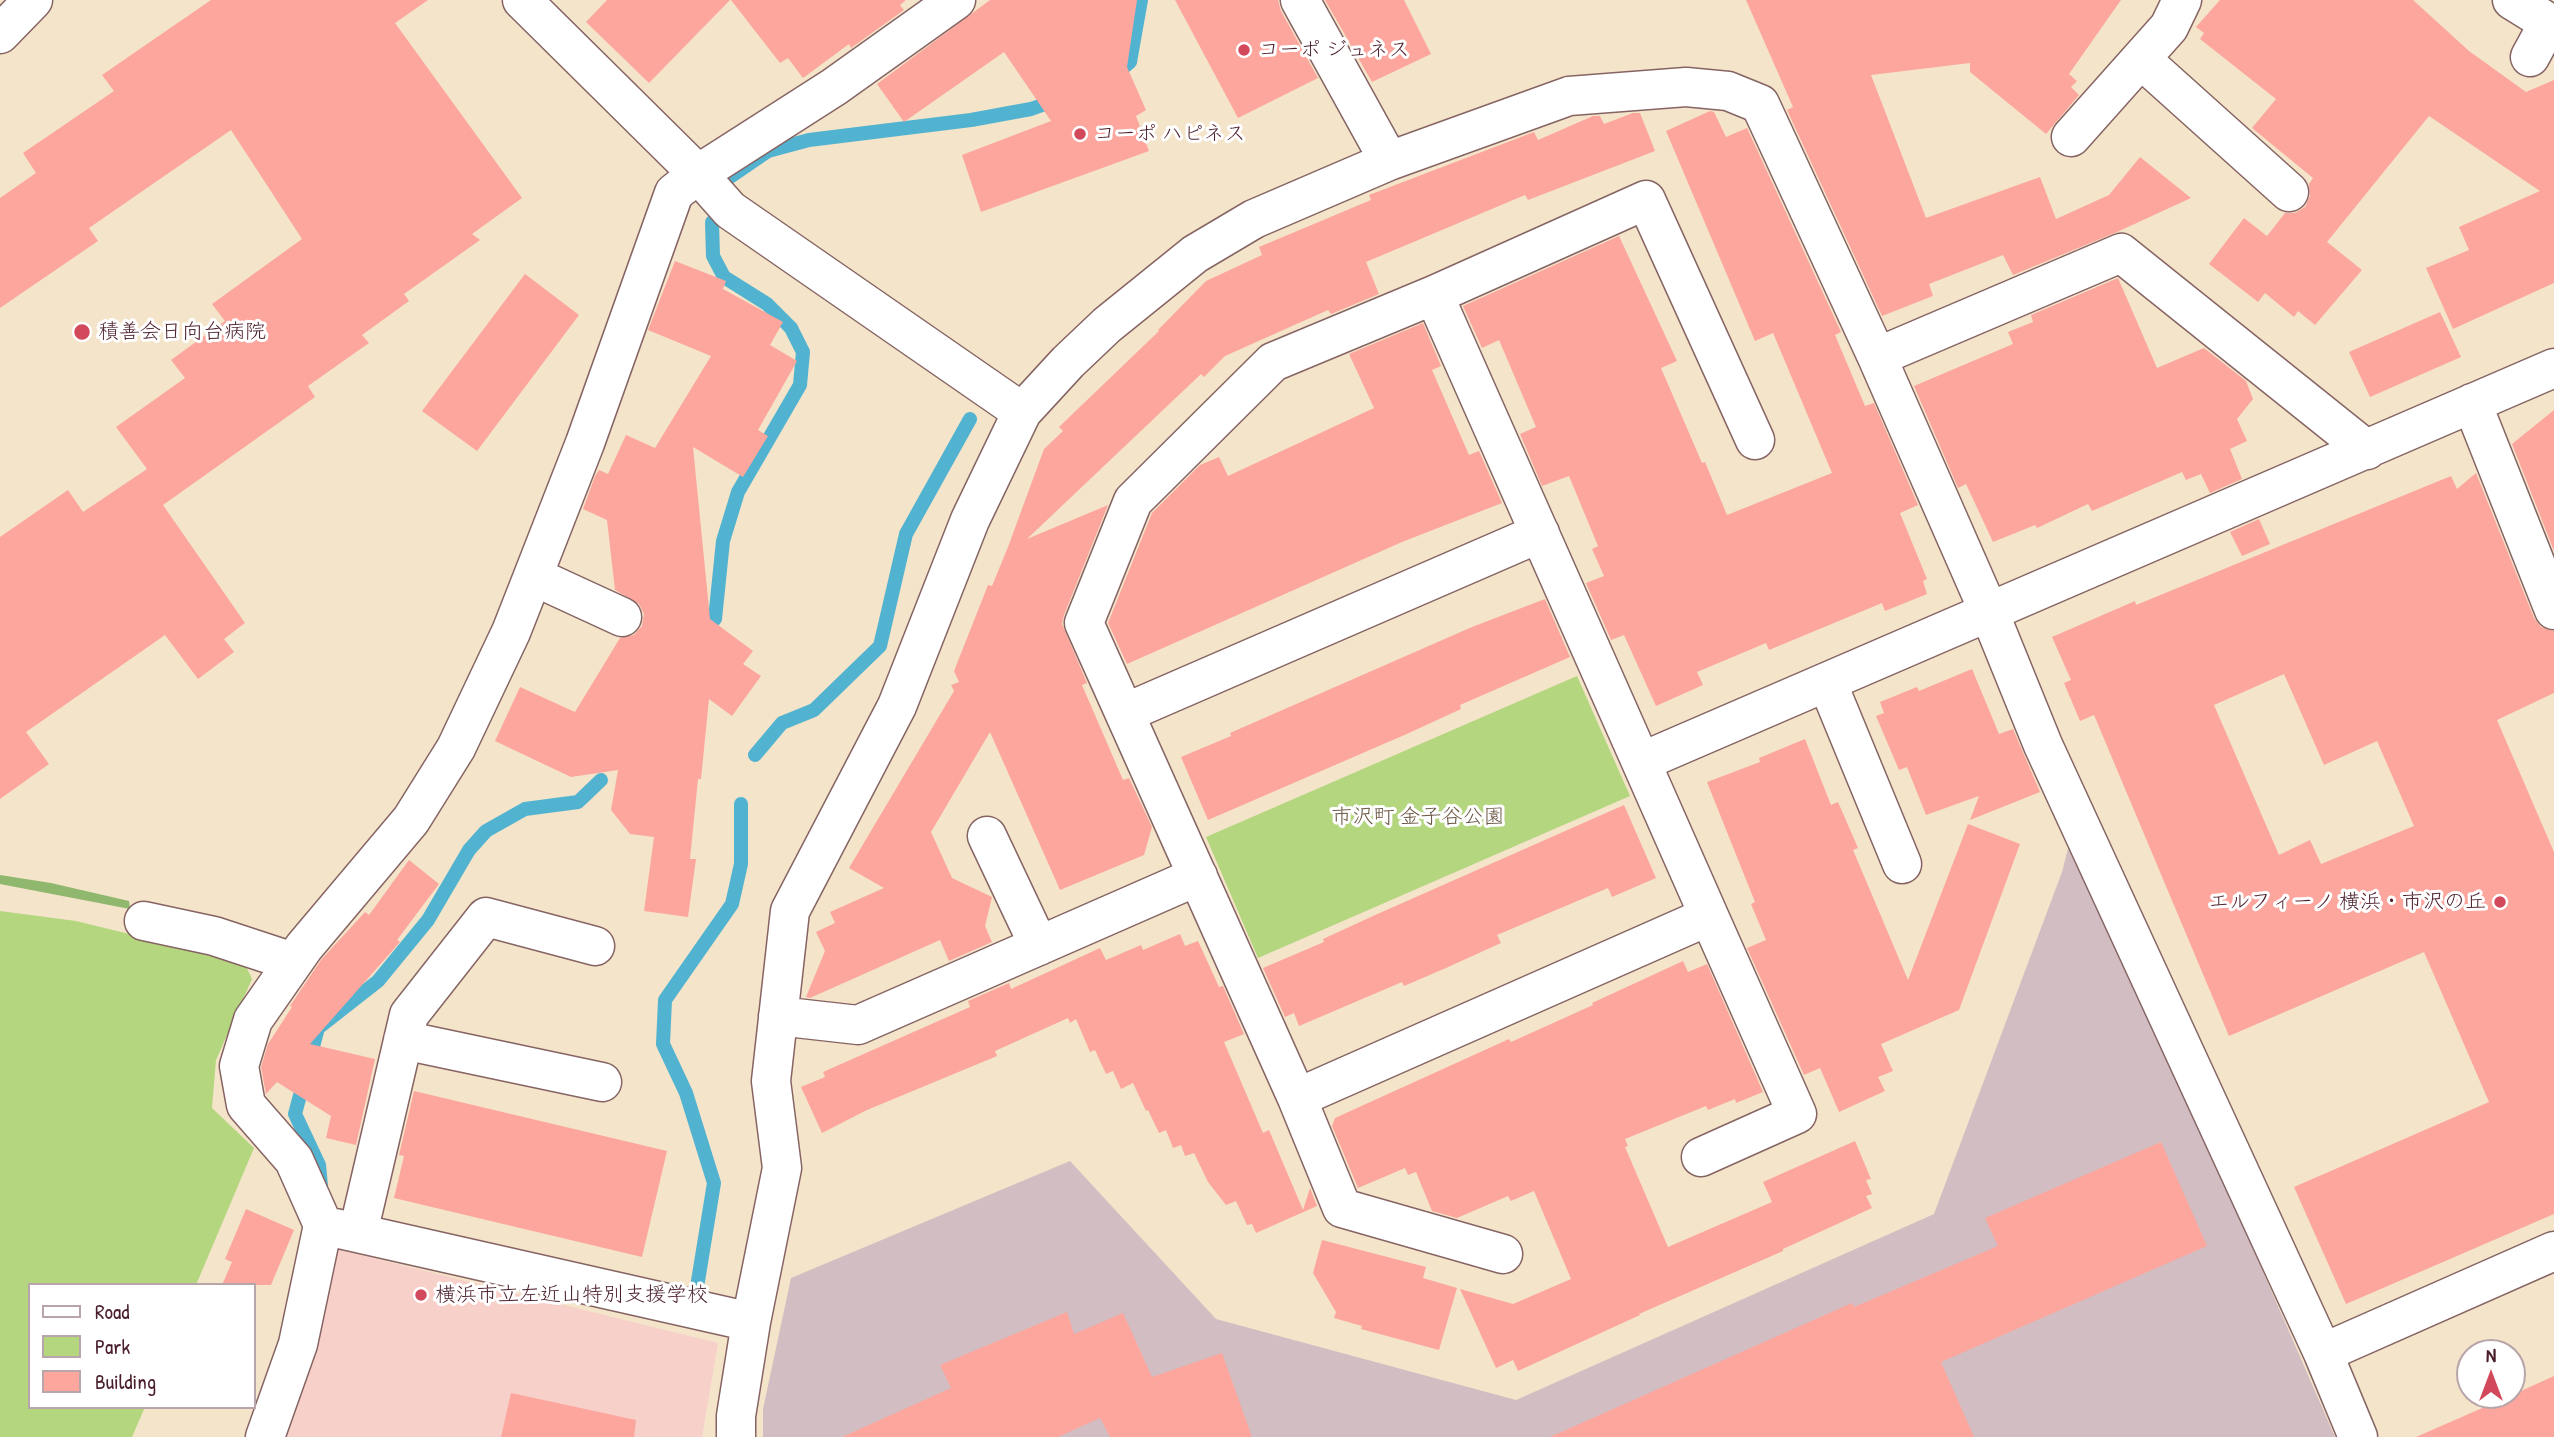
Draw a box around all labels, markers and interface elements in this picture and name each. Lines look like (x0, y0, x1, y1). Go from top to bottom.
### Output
place label: コーポ ジュネス (1258, 37, 1410, 63)
marker: コーポ ジュネス (1236, 42, 1252, 58)
place label: コーポ ハピネス (1094, 121, 1246, 147)
marker: コーポ ハピネス (1072, 126, 1088, 142)
place label: 積善会日向台病院 (98, 319, 266, 345)
marker: 積善会日向台病院 (72, 322, 92, 342)
park label: 市沢町 金子谷公園 (1332, 804, 1504, 830)
place label: エルフィーノ 横浜・市沢の丘 (2208, 889, 2486, 915)
marker: エルフィーノ 横浜・市沢の丘 (2492, 894, 2508, 910)
place label: 横浜市立左近山特別支援学校 (435, 1282, 708, 1308)
legend (28, 1283, 256, 1409)
marker: 横浜市立左近山特別支援学校 (413, 1287, 429, 1303)
text: Road (95, 1297, 129, 1326)
text: Park (95, 1332, 130, 1361)
north arrow (2456, 1339, 2526, 1409)
text: N (2486, 1342, 2496, 1368)
text: Building (95, 1367, 156, 1396)

